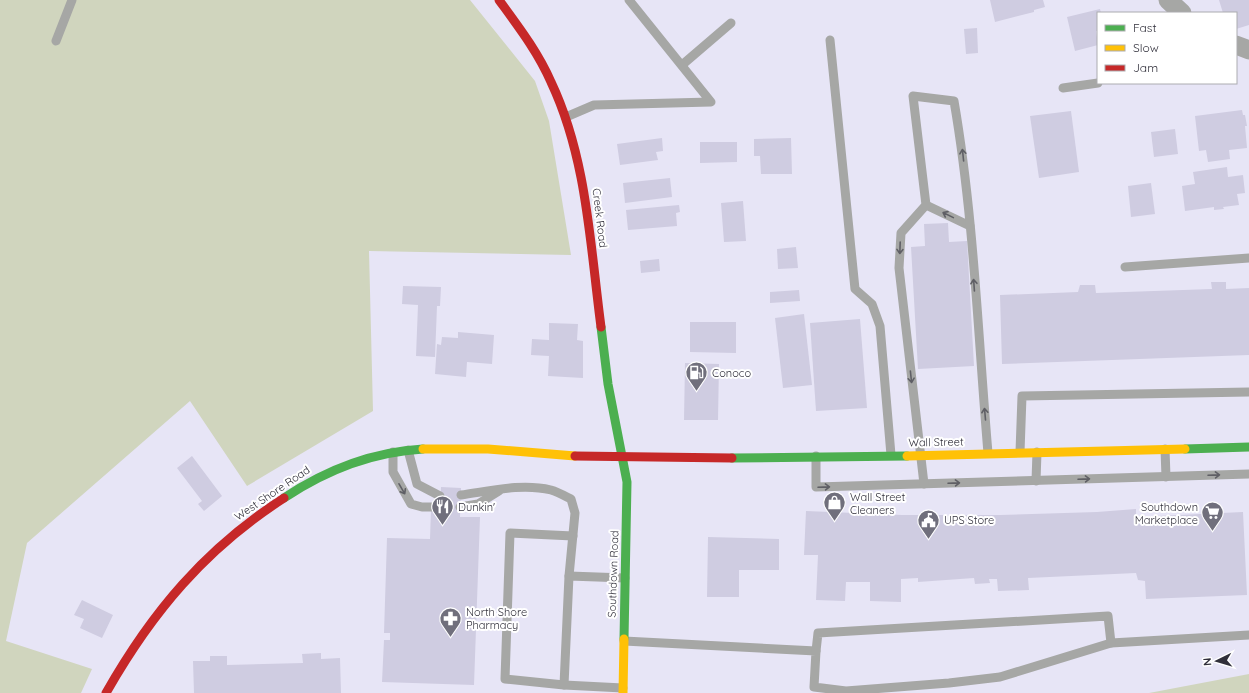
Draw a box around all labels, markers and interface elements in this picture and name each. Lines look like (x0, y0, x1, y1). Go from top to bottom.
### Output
legend (1097, 12, 1237, 84)
text: Fast (1133, 20, 1157, 35)
text: Slow (1133, 40, 1159, 55)
text: Jam (1133, 60, 1158, 75)
one-way arrow (959, 149, 966, 162)
street label: Creek Road (589, 187, 611, 249)
one-way arrow (942, 211, 954, 218)
one-way arrow (896, 241, 904, 254)
one-way arrow (971, 279, 978, 292)
fuel station icon: Conoco (683, 360, 709, 393)
place label: Conoco (712, 366, 752, 380)
one-way arrow (907, 370, 915, 383)
one-way arrow (981, 408, 989, 421)
street label: Wall Street (908, 435, 964, 449)
street label: West Shore Road (232, 463, 312, 523)
one-way arrow (1207, 471, 1220, 479)
one-way arrow (1077, 475, 1090, 483)
one-way arrow (947, 479, 960, 487)
one-way arrow (399, 483, 407, 495)
one-way arrow (817, 483, 830, 491)
shop icon: Wall Street Cleaners (821, 490, 847, 523)
place label: Wall Street Cleaners (850, 490, 906, 517)
restaurant icon: Dunkin' (430, 494, 456, 527)
place label: Dunkin' (458, 500, 495, 514)
place label: Southdown Marketplace (1135, 500, 1198, 527)
supermarket icon: Southdown Marketplace (1200, 500, 1226, 533)
public building icon: UPS Store (916, 507, 942, 540)
place label: UPS Store (944, 513, 994, 527)
street label: Southdown Road (604, 530, 622, 618)
pharmacy icon: North Shore Pharmacy (438, 605, 464, 638)
place label: North Shore Pharmacy (466, 605, 527, 632)
north arrow (1197, 641, 1237, 681)
text: N (1200, 657, 1214, 667)

